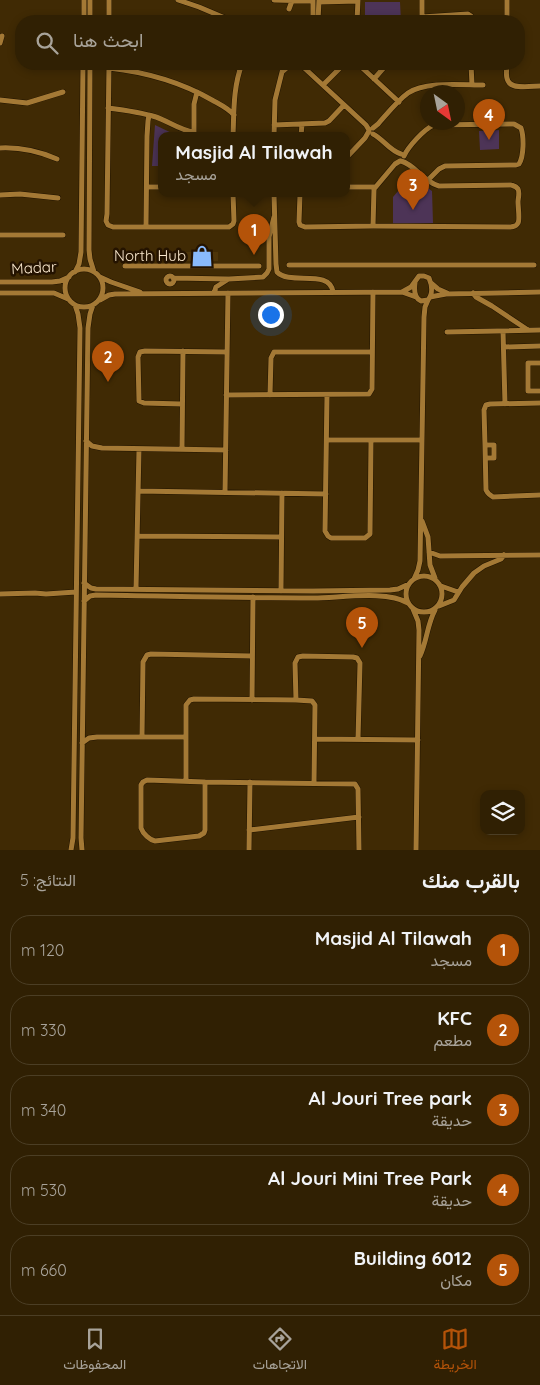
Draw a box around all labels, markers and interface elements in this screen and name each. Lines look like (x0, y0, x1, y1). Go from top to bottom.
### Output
search box (15, 15, 525, 70)
text: ابحث هنا (73, 28, 143, 52)
icon: search (33, 29, 61, 57)
north arrow (420, 85, 465, 130)
pin: 4 (473, 99, 505, 140)
popup (158, 132, 350, 197)
text: Masjid Al Tilawah (175, 140, 333, 164)
text: مسجد (175, 164, 217, 184)
pin: 3 (397, 169, 429, 210)
pin: 1 (238, 214, 270, 255)
shop icon: North Hub (189, 243, 215, 269)
place label: North Hub (114, 246, 186, 265)
street label: Madar (11, 257, 57, 278)
your location (258, 302, 284, 328)
pin: 2 (92, 341, 124, 382)
pin: 5 (346, 607, 378, 648)
map controls (480, 790, 525, 835)
button: layers (480, 790, 525, 835)
text: بالقرب منك (422, 867, 520, 893)
text: النتائج: 5 (20, 870, 76, 890)
text: Masjid Al Tilawah (315, 926, 472, 950)
text: 120 m (21, 940, 64, 960)
text: 1 (500, 940, 506, 960)
text: مسجد (431, 950, 472, 970)
text: KFC (437, 1006, 472, 1030)
text: 330 m (21, 1020, 66, 1040)
text: 2 (498, 1020, 508, 1040)
text: مطعم (433, 1030, 472, 1050)
text: Al Jouri Tree park (309, 1086, 472, 1110)
text: 340 m (21, 1100, 66, 1120)
text: 3 (499, 1100, 507, 1120)
text: حديقة (432, 1110, 472, 1130)
text: Al Jouri Mini Tree Park (268, 1166, 472, 1190)
text: 530 m (21, 1180, 67, 1200)
text: 4 (498, 1180, 508, 1200)
text: حديقة (432, 1190, 472, 1210)
text: Building 6012 (353, 1246, 472, 1270)
text: 660 m (21, 1260, 67, 1280)
text: 5 (498, 1260, 508, 1280)
text: مكان (440, 1270, 472, 1290)
tab: المحفوظات (63, 1325, 126, 1377)
tab: الاتجاهات (253, 1325, 307, 1377)
tab: الخريطة (433, 1325, 477, 1377)

